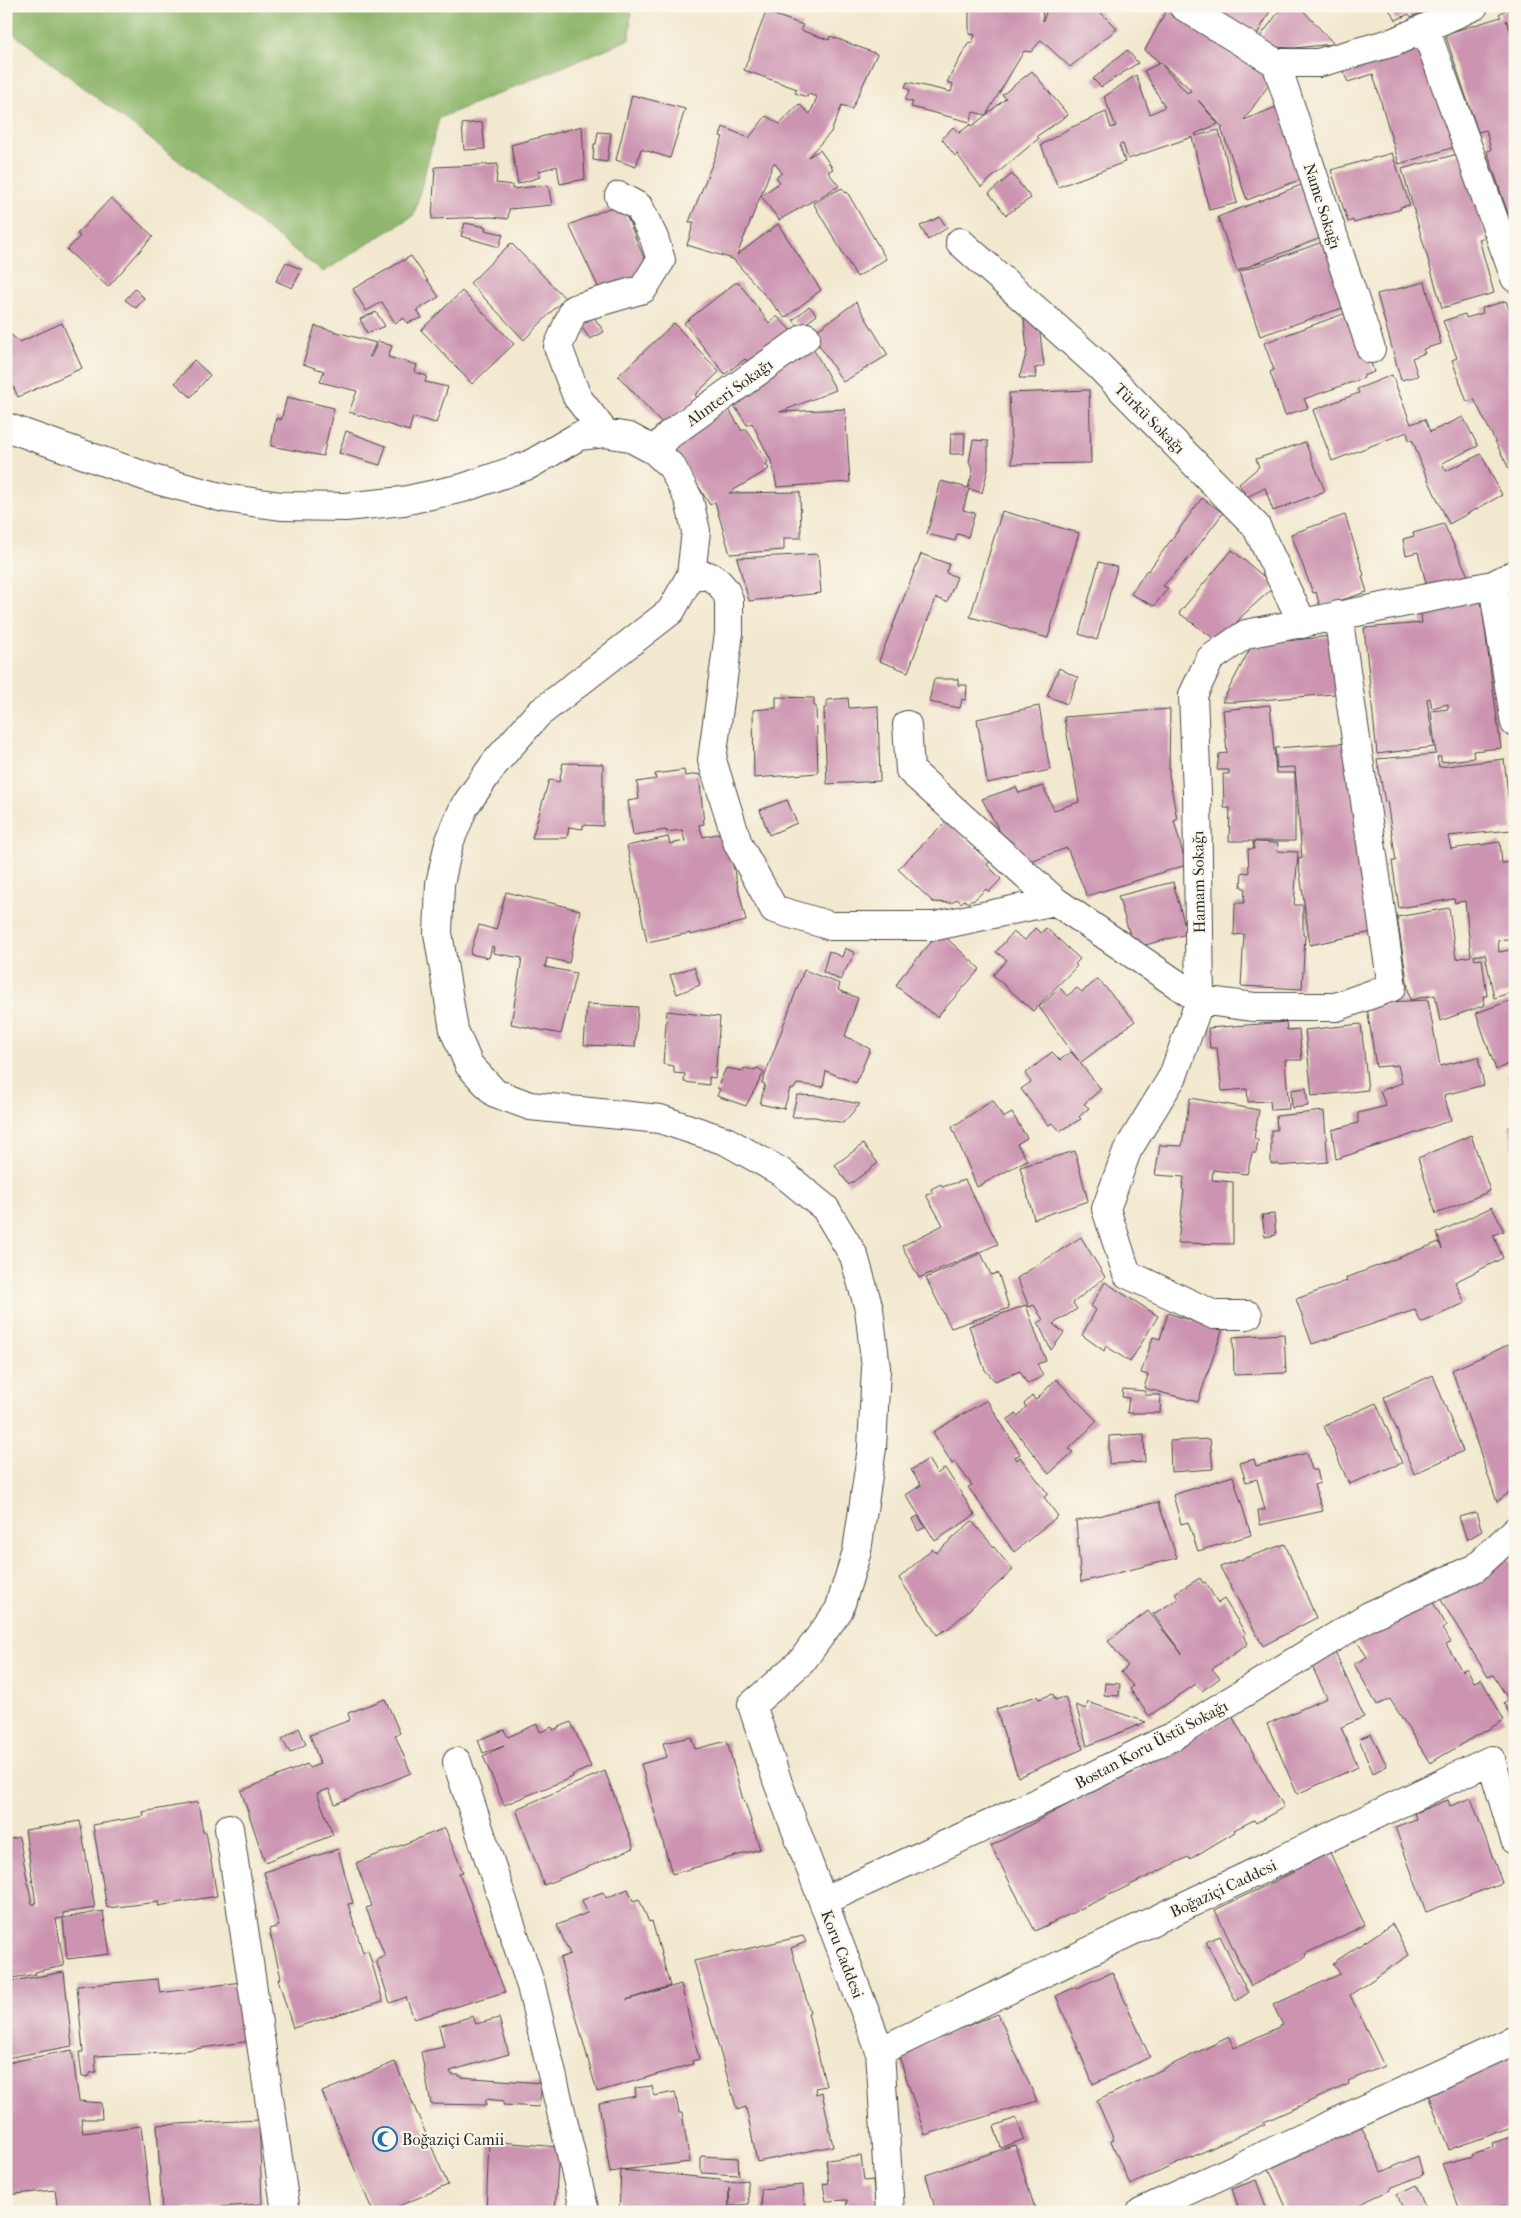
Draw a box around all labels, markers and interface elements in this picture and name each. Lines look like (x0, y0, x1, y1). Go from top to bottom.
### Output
street label: Name Sokağı (1300, 161, 1345, 252)
street label: Alınteri Sokağı (681, 354, 777, 431)
street label: Türkü Sokağı (1110, 379, 1189, 458)
street label: Hamam Sokağı (1188, 830, 1209, 933)
street label: Bostan Koru Üstü Sokağı (1071, 1696, 1231, 1793)
street label: Boğaziçi Caddesi (1167, 1855, 1280, 1921)
street label: Koru Caddesi (817, 1907, 868, 2001)
mosque icon: Boğaziçi Camii (372, 2126, 398, 2152)
place label: Boğaziçi Camii (402, 2130, 505, 2149)

